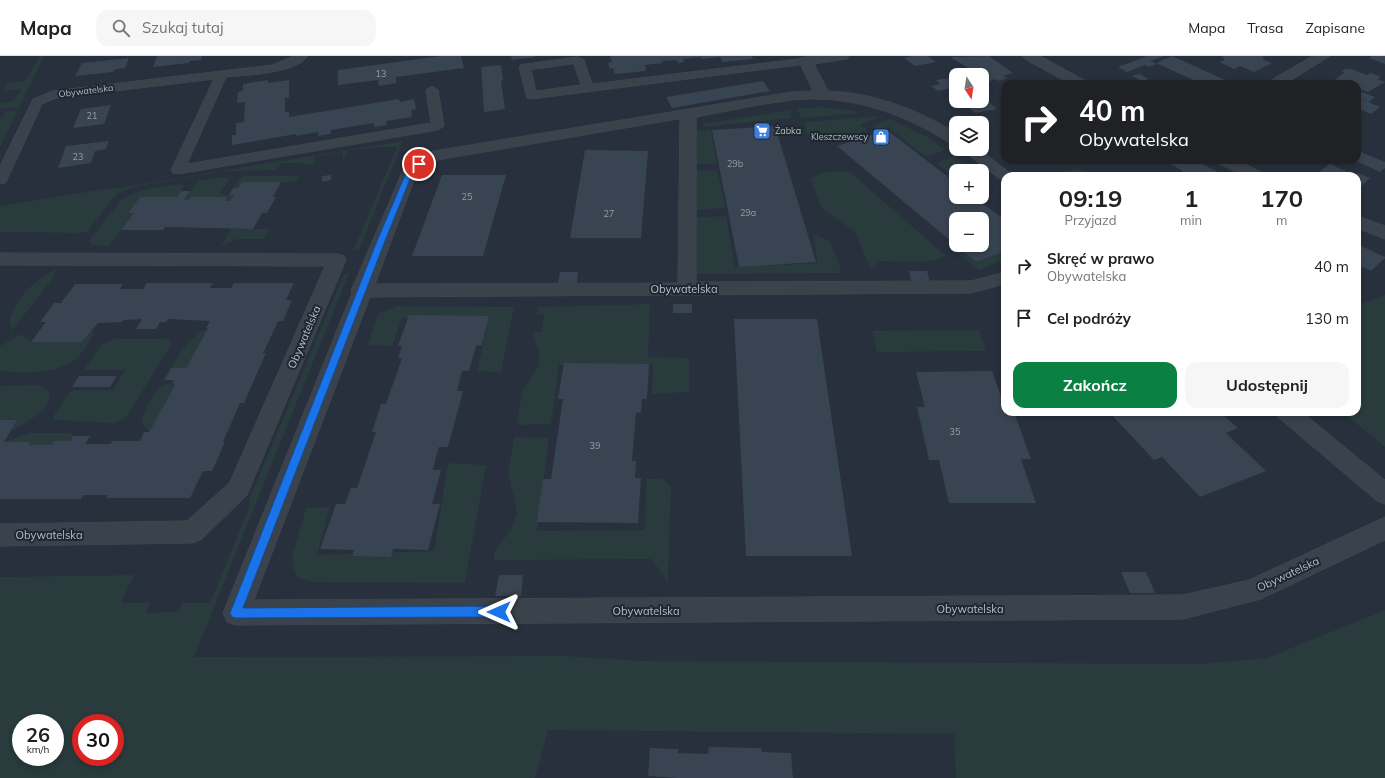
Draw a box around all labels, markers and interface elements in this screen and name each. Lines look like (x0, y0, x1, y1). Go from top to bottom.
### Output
search box (96, 10, 376, 46)
text: Mapa (20, 16, 72, 40)
icon: search (110, 17, 132, 39)
text: Szukaj tutaj (142, 18, 224, 37)
text: Mapa (1188, 19, 1225, 37)
text: Trasa (1247, 19, 1284, 37)
text: Zapisane (1306, 19, 1365, 37)
house number: 13 (376, 68, 386, 79)
north arrow (949, 68, 989, 108)
map controls (949, 68, 989, 252)
street label: Obywatelska (58, 82, 114, 100)
text: 40 m (1079, 93, 1145, 128)
icon: right (1013, 96, 1065, 148)
house number: 21 (87, 110, 97, 121)
button: layers (949, 116, 989, 156)
supermarket icon: Żabka (752, 121, 772, 141)
place label: Żabka (775, 125, 801, 136)
shop icon: Kleszczewscy (871, 127, 891, 147)
text: Obywatelska (1079, 128, 1189, 151)
place label: Kleszczewscy (811, 131, 868, 143)
pin (402, 147, 436, 181)
house number: 23 (73, 151, 83, 162)
icon: arrive (408, 153, 430, 175)
house number: 29b (727, 158, 743, 169)
button: + (949, 164, 989, 204)
text: 09:19 (1059, 183, 1122, 213)
text: 1 (1184, 183, 1198, 213)
text: 170 (1260, 183, 1303, 213)
house number: 25 (462, 191, 473, 202)
house number: 29a (740, 207, 756, 218)
house number: 27 (604, 208, 614, 219)
button: − (949, 212, 989, 252)
text: Przyjazd (1065, 212, 1117, 228)
text: min (1180, 212, 1202, 228)
text: m (1276, 212, 1287, 228)
text: Skręć w prawo (1047, 249, 1154, 268)
icon: right (1013, 255, 1035, 277)
text: 40 m (1314, 257, 1349, 276)
text: Obywatelska (1047, 268, 1126, 284)
street label: Obywatelska (650, 282, 718, 296)
street label: Obywatelska (284, 303, 324, 371)
icon: arrive (1013, 307, 1035, 329)
text: Cel podróży (1047, 309, 1131, 328)
text: 130 m (1305, 309, 1349, 328)
button: Zakończ (1013, 362, 1177, 408)
button: Udostępnij (1185, 362, 1349, 408)
house number: 35 (950, 426, 961, 437)
house number: 39 (590, 440, 600, 451)
street label: Obywatelska (15, 528, 83, 542)
street label: Obywatelska (1255, 553, 1321, 595)
position arrow (478, 591, 520, 633)
street label: Obywatelska (936, 602, 1004, 616)
street label: Obywatelska (612, 604, 680, 618)
speed limit sign: 30 (72, 714, 124, 766)
text: 26 (26, 722, 50, 747)
text: km/h (27, 743, 49, 756)

